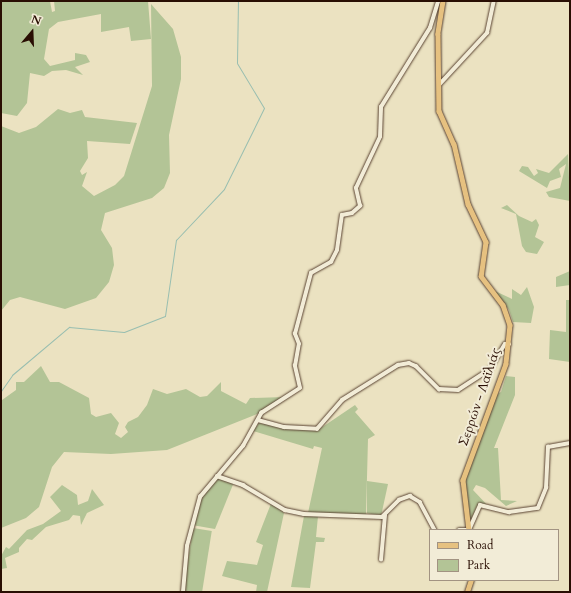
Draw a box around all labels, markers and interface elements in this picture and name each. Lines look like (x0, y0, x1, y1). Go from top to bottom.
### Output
north arrow (12, 12, 52, 52)
text: N (29, 12, 43, 29)
street label: Σερρών - Λαϊλιάς (456, 346, 504, 448)
legend (429, 529, 559, 581)
text: Road (467, 537, 493, 553)
text: Park (467, 557, 490, 573)

